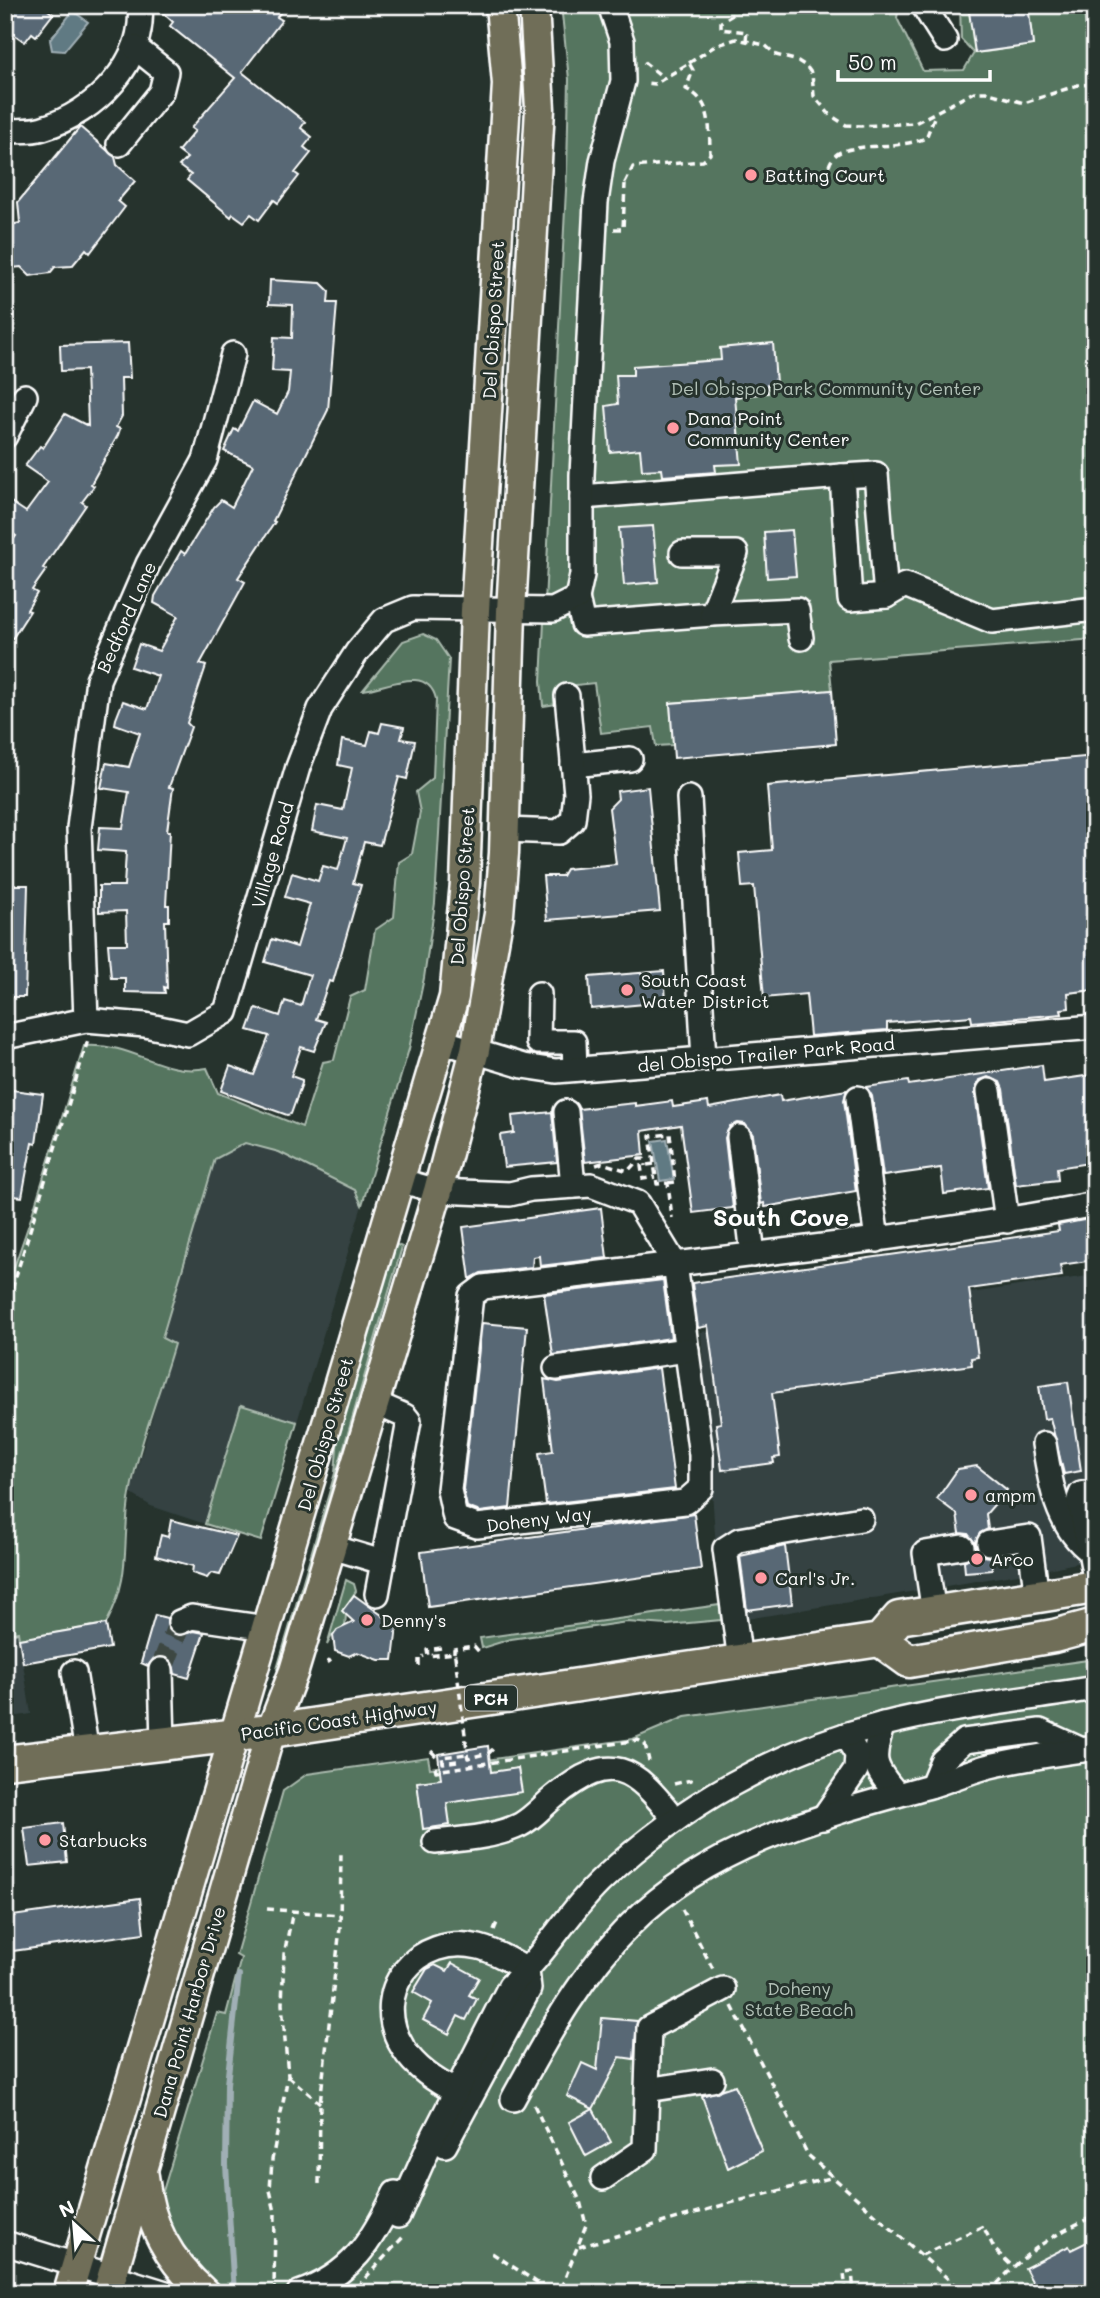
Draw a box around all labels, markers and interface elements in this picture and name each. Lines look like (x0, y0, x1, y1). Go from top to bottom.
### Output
scale bar (838, 38, 990, 82)
text: 50 m (848, 48, 897, 75)
place label: Batting Court (765, 163, 885, 187)
marker: Batting Court (743, 167, 759, 183)
street label: Del Obispo Street (477, 240, 509, 400)
park label: Del Obispo Park Community Center (671, 376, 981, 400)
place label: Dana Point Community Center (687, 406, 850, 451)
marker: Dana Point Community Center (665, 420, 681, 436)
street label: Bedford Lane (91, 558, 161, 676)
street label: Village Road (245, 799, 299, 911)
street label: Del Obispo Street (444, 806, 480, 966)
place label: South Coast Water District (641, 968, 769, 1013)
marker: South Coast Water District (619, 982, 635, 998)
street label: del Obispo Trailer Park Road (636, 1031, 896, 1077)
district label: South Cove (713, 1201, 849, 1232)
street label: Del Obispo Street (292, 1354, 358, 1514)
place label: ampm (985, 1483, 1036, 1507)
marker: ampm (963, 1487, 979, 1503)
street label: Doheny Way (485, 1501, 593, 1537)
place label: Arco (991, 1547, 1034, 1571)
marker: Arco (969, 1551, 985, 1567)
place label: Carl's Jr. (775, 1566, 855, 1590)
marker: Carl's Jr. (753, 1570, 769, 1586)
place label: Denny's (381, 1608, 447, 1632)
marker: Denny's (359, 1612, 375, 1628)
road number: PCH (465, 1686, 517, 1710)
street label: Pacific Coast Highway (239, 1694, 439, 1746)
place label: Starbucks (59, 1828, 148, 1852)
marker: Starbucks (37, 1832, 53, 1848)
street label: Dana Point Harbor Drive (147, 1903, 231, 2121)
park label: Doheny State Beach (745, 1976, 853, 2021)
north arrow (38, 2190, 108, 2260)
text: N (54, 2194, 78, 2223)

